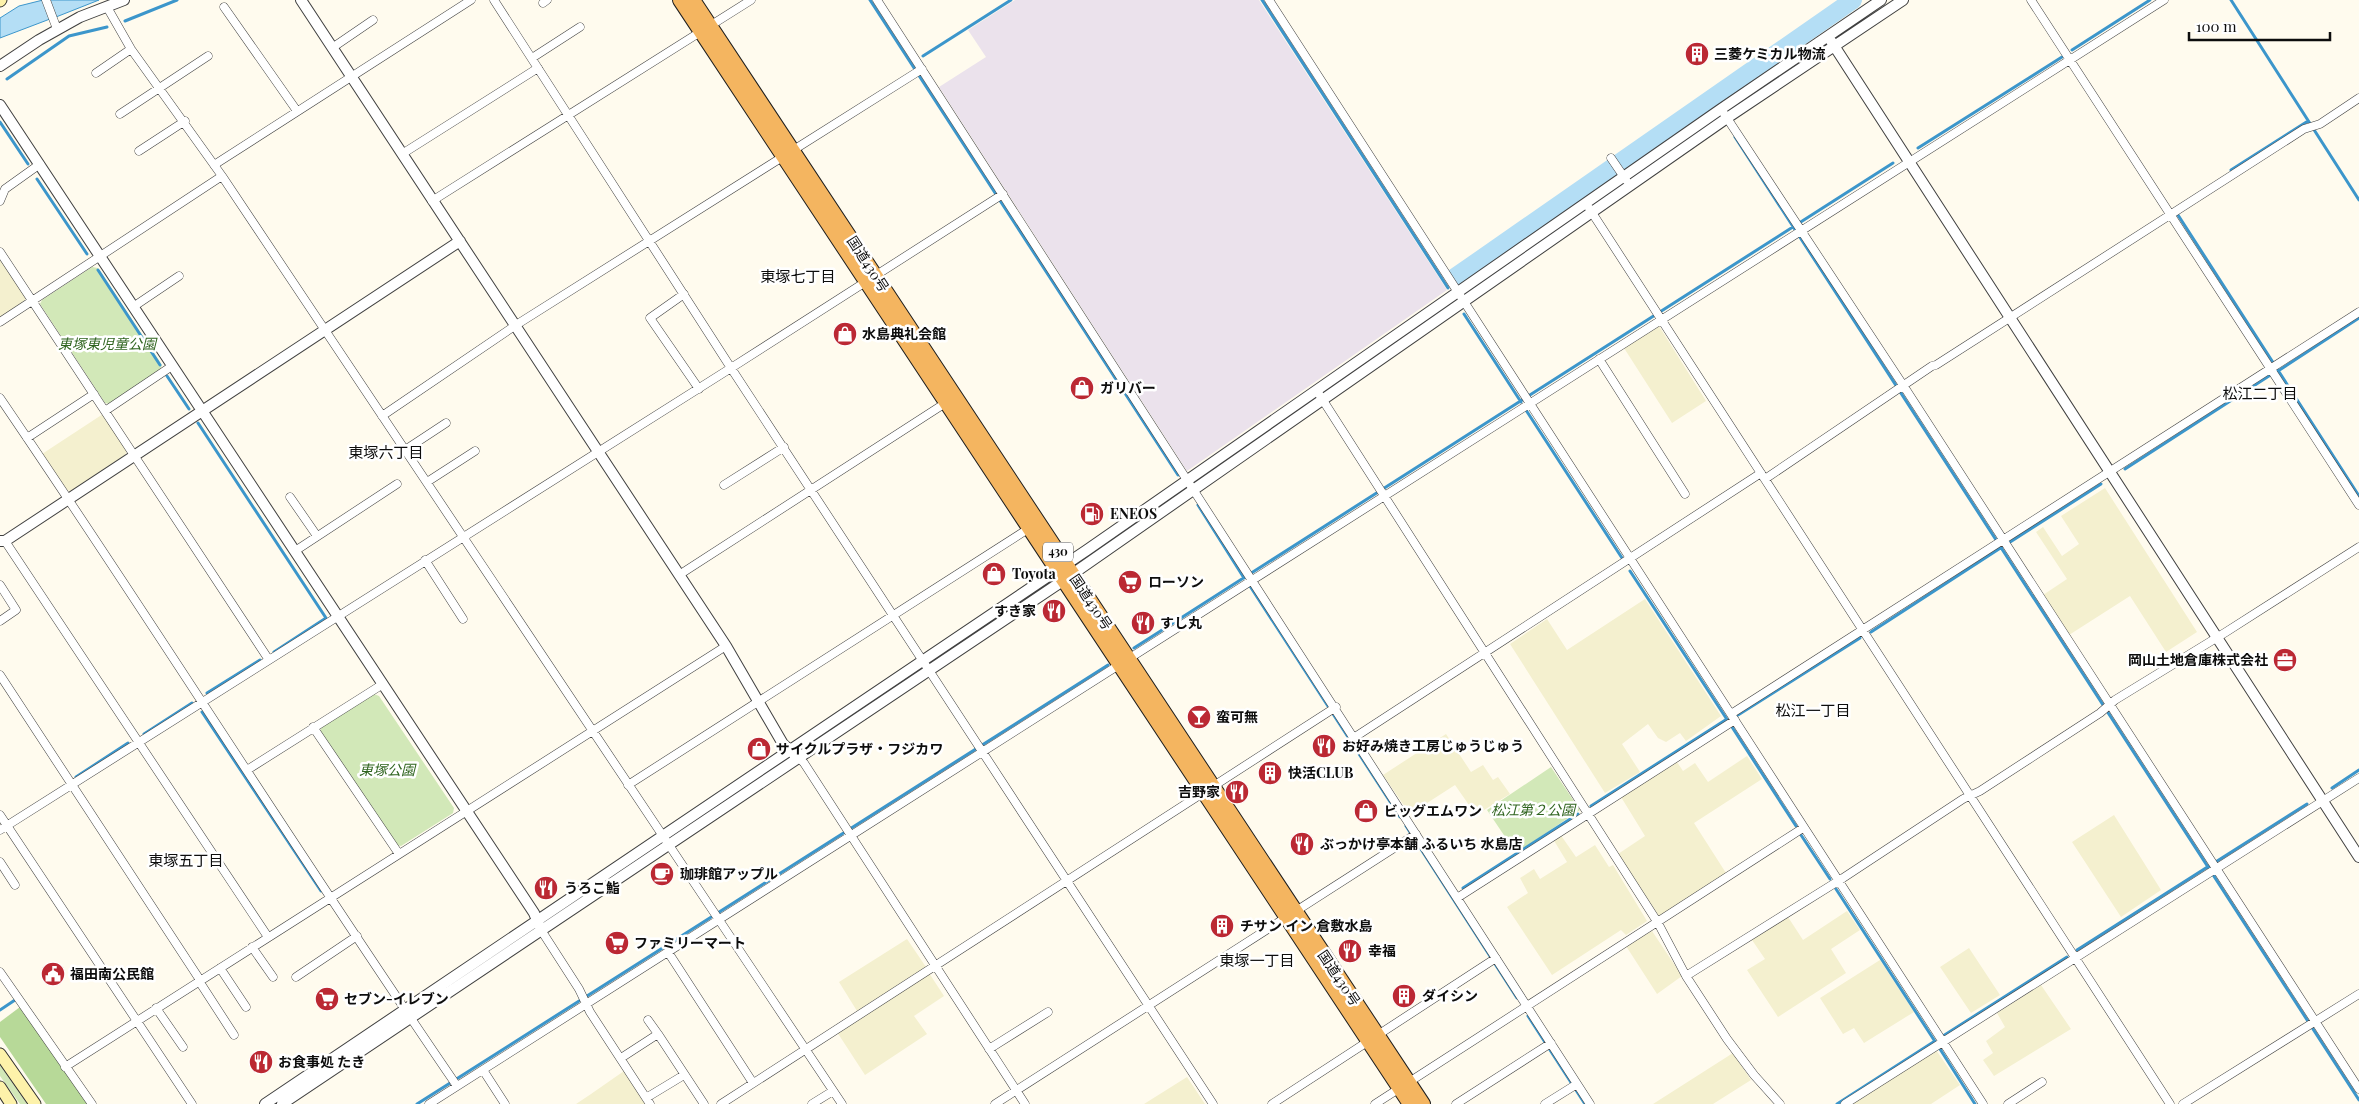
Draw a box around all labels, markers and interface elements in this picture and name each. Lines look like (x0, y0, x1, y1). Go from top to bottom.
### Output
scale bar (2189, 10, 2330, 42)
text: 100 m (2196, 16, 2237, 36)
building icon: 三菱ケミカル物流 (1684, 41, 1710, 67)
place label: 三菱ケミカル物流 (1714, 44, 1826, 63)
street label: 国道430号 (843, 232, 894, 295)
district label: 東塚七丁目 (760, 266, 836, 286)
shop icon: 水島典礼会館 (832, 321, 858, 347)
place label: 水島典礼会館 (862, 324, 946, 343)
park label: 東塚東児童公園 (58, 334, 158, 353)
shop icon: ガリバー (1069, 375, 1095, 401)
place label: ガリバー (1100, 378, 1156, 397)
district label: 松江二丁目 (2222, 383, 2298, 403)
district label: 東塚六丁目 (348, 442, 424, 462)
fuel station icon: ENEOS (1079, 501, 1105, 527)
place label: ENEOS (1110, 504, 1157, 523)
road number: 430 (1043, 542, 1073, 562)
shop icon: Toyota (981, 561, 1007, 587)
place label: Toyota (1012, 564, 1056, 583)
supermarket icon: ローソン (1117, 569, 1143, 595)
street label: 国道430号 (1066, 570, 1117, 633)
place label: ローソン (1148, 572, 1204, 591)
restaurant icon: すき家 (1041, 598, 1067, 624)
place label: すき家 (994, 601, 1036, 620)
restaurant icon: すし丸 (1130, 610, 1156, 636)
place label: すし丸 (1160, 613, 1202, 632)
office icon: 岡山土地倉庫株式会社 (2272, 647, 2298, 673)
place label: 岡山土地倉庫株式会社 (2128, 650, 2268, 669)
district label: 松江一丁目 (1775, 700, 1851, 720)
bar icon: 蛮可無 (1186, 704, 1212, 730)
place label: 蛮可無 (1216, 707, 1258, 726)
restaurant icon: お好み焼き工房じゅうじゅう (1311, 733, 1337, 759)
shop icon: サイクルプラザ・フジカワ (746, 736, 772, 762)
place label: お好み焼き工房じゅうじゅう (1342, 736, 1524, 755)
place label: サイクルプラザ・フジカワ (776, 739, 943, 758)
park label: 東塚公園 (359, 760, 417, 779)
building icon: 快活CLUB (1257, 760, 1283, 786)
place label: 快活CLUB (1288, 763, 1353, 782)
restaurant icon: 吉野家 (1224, 779, 1250, 805)
place label: 吉野家 (1178, 782, 1220, 801)
shop icon: ビッグエムワン (1353, 798, 1379, 824)
park label: 松江第２公園 (1491, 800, 1577, 819)
place label: ビッグエムワン (1384, 801, 1482, 820)
restaurant icon: ぶっかけ亭本舗 ふるいち 水島店 (1289, 831, 1315, 857)
place label: ぶっかけ亭本舗 ふるいち 水島店 (1320, 834, 1523, 853)
district label: 東塚五丁目 (148, 850, 224, 870)
cafe icon: 珈琲館アップル (649, 861, 675, 887)
place label: 珈琲館アップル (680, 864, 778, 883)
restaurant icon: うろこ鮨 (533, 875, 559, 901)
place label: うろこ鮨 (564, 878, 620, 897)
building icon: チサン イン 倉敷水島 (1209, 913, 1235, 939)
place label: チサン イン 倉敷水島 (1240, 916, 1373, 935)
supermarket icon: ファミリーマート (604, 930, 630, 956)
place label: ファミリーマート (634, 933, 746, 952)
restaurant icon: 幸福 (1337, 938, 1363, 964)
place label: 幸福 (1368, 941, 1396, 960)
street label: 国道430号 (1314, 946, 1365, 1009)
district label: 東塚一丁目 (1219, 950, 1295, 970)
public building icon: 福田南公民館 (40, 961, 66, 987)
place label: 福田南公民館 (70, 964, 154, 983)
building icon: ダイシン (1391, 983, 1417, 1009)
supermarket icon: セブン-イレブン (314, 986, 340, 1012)
place label: ダイシン (1422, 986, 1478, 1005)
place label: セブン-イレブン (344, 989, 449, 1008)
restaurant icon: お食事処 たき (248, 1049, 274, 1075)
place label: お食事処 たき (278, 1052, 365, 1071)

